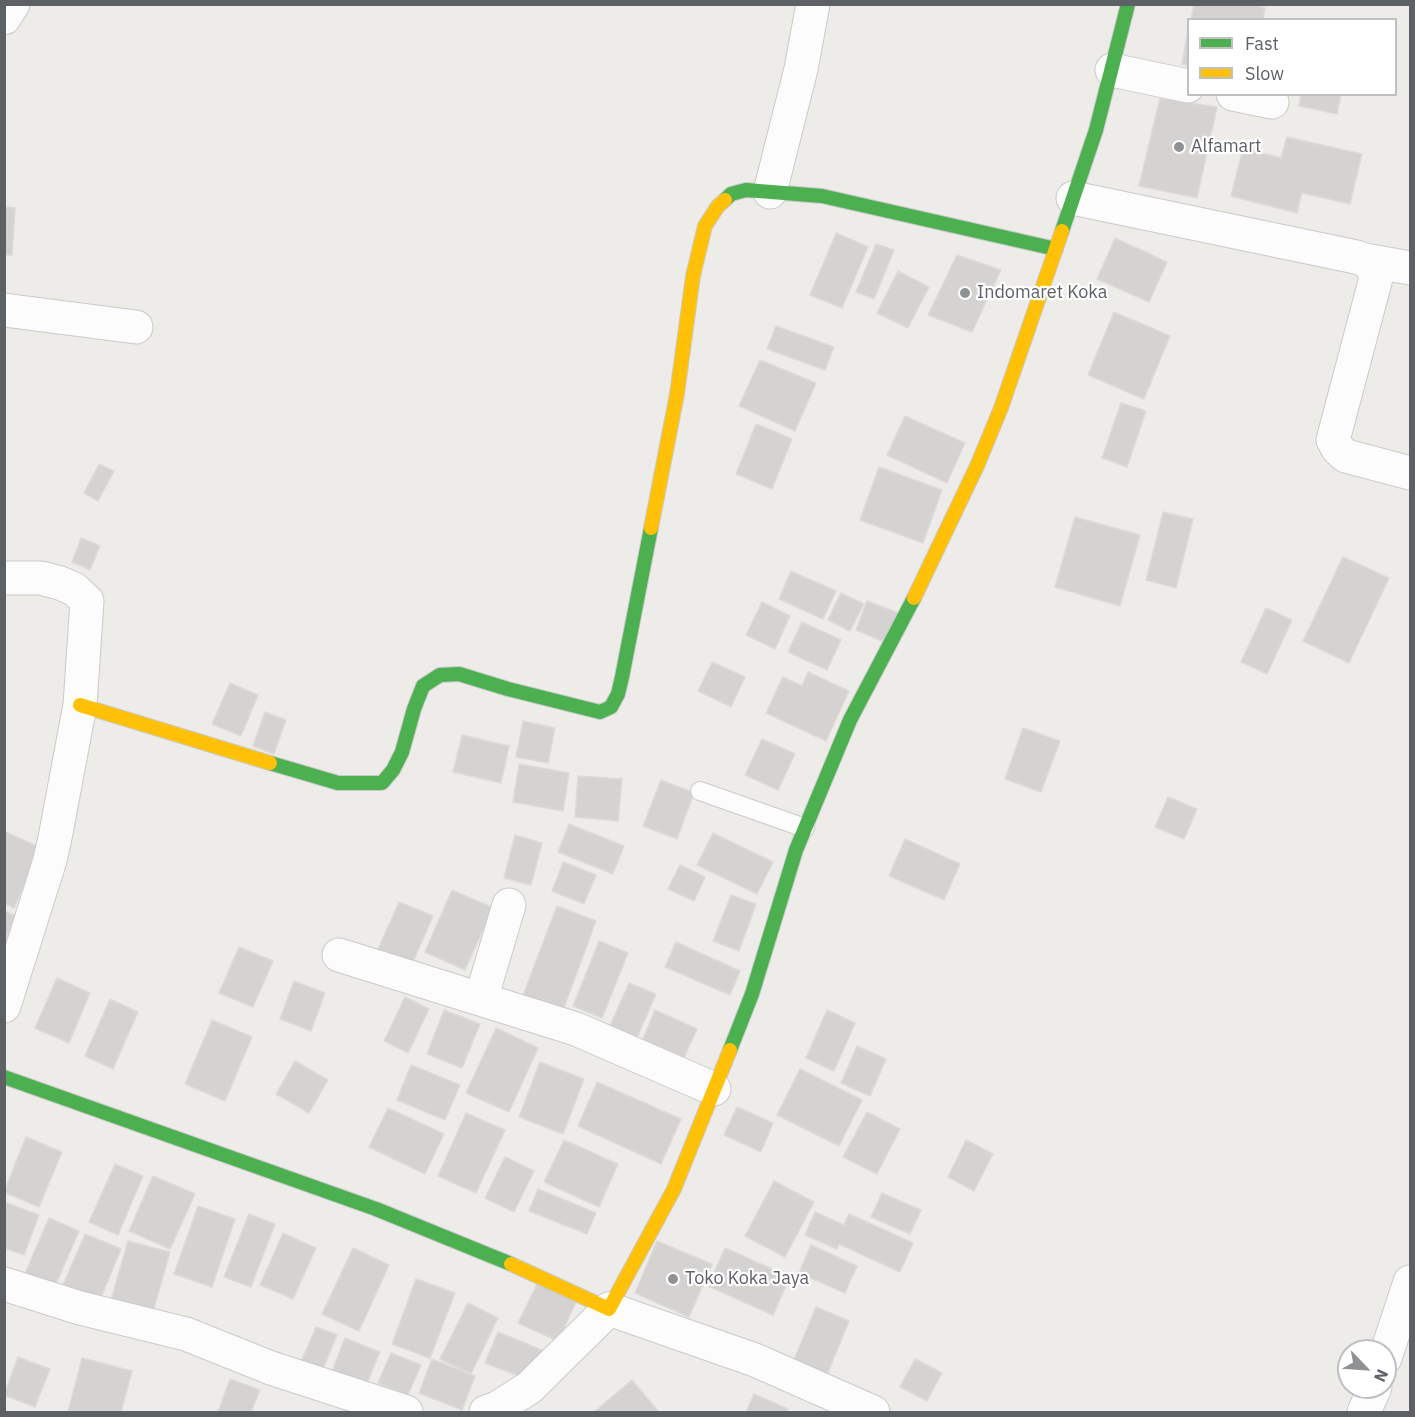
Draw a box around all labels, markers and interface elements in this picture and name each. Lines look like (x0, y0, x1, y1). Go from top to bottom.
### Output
legend (1187, 18, 1397, 96)
text: Fast (1245, 32, 1279, 55)
text: Slow (1245, 62, 1284, 85)
place label: Alfamart (1191, 136, 1261, 158)
marker: Alfamart (1172, 140, 1186, 154)
place label: Indomaret Koka (977, 282, 1107, 304)
marker: Indomaret Koka (958, 286, 972, 300)
place label: Toko Koka Jaya (685, 1268, 809, 1290)
marker: Toko Koka Jaya (666, 1272, 680, 1286)
north arrow (1337, 1339, 1397, 1399)
text: N (1370, 1366, 1393, 1385)

